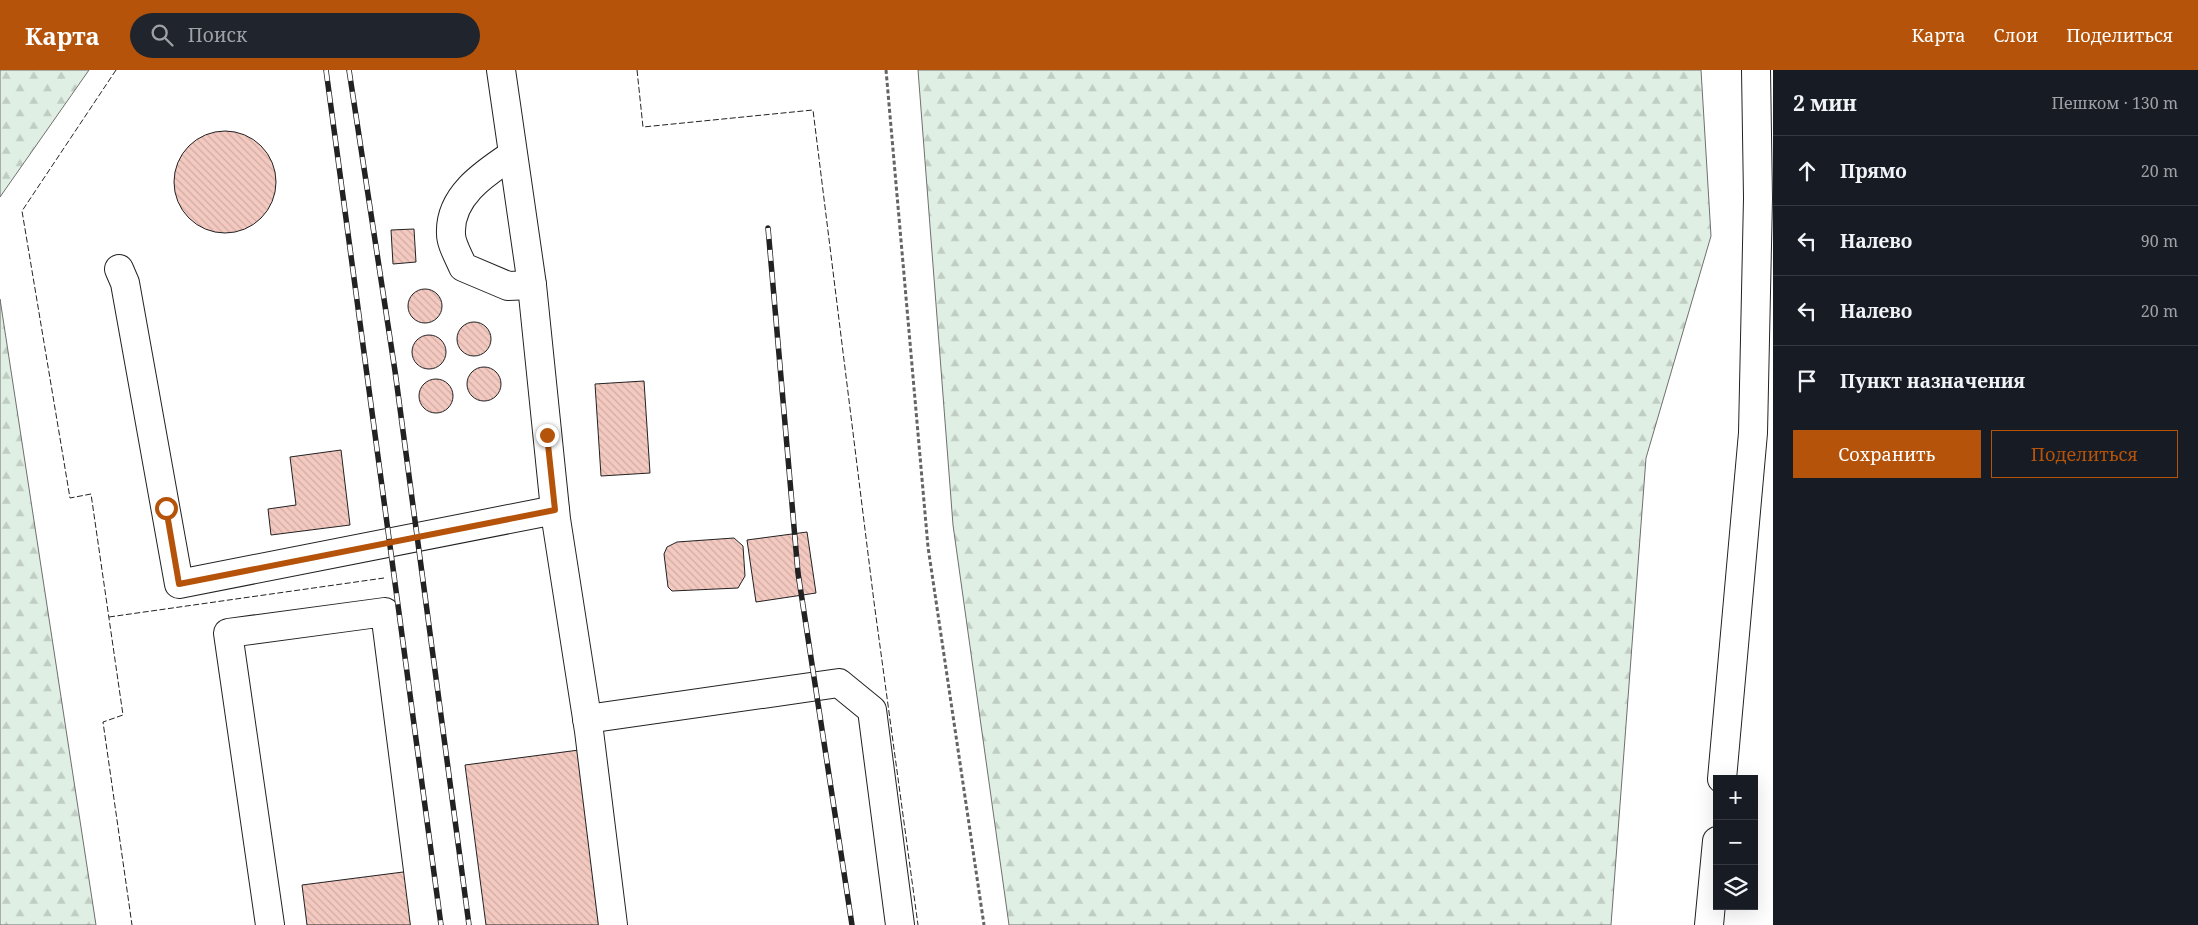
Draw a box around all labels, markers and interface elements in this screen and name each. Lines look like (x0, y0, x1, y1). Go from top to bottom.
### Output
search box (130, 13, 480, 58)
text: Карта (25, 19, 100, 52)
icon: search (148, 21, 176, 49)
text: Поиск (188, 22, 247, 48)
text: Карта (1911, 23, 1966, 47)
text: Слои (1994, 23, 2038, 47)
text: Поделиться (2066, 23, 2173, 47)
text: 2 мин (1793, 89, 1857, 117)
text: Пешком · 130 m (2051, 92, 2178, 114)
icon: ahead (1793, 157, 1821, 185)
text: Прямо (1840, 158, 1907, 184)
text: 20 m (2141, 160, 2178, 182)
icon: left (1793, 227, 1821, 255)
text: Налево (1840, 228, 1912, 254)
text: 90 m (2141, 230, 2178, 252)
icon: left (1793, 297, 1821, 325)
text: Налево (1840, 298, 1912, 324)
text: 20 m (2141, 300, 2178, 322)
icon: arrive (1793, 367, 1821, 395)
text: Пункт назначения (1840, 368, 2025, 394)
route end (536, 424, 559, 447)
button: Сохранить (1793, 430, 1981, 478)
button: Поделиться (1991, 430, 2178, 478)
route start (155, 497, 178, 520)
map controls (1713, 775, 1758, 910)
button: + (1713, 775, 1758, 820)
button: − (1713, 820, 1758, 865)
button: layers (1713, 865, 1758, 910)

